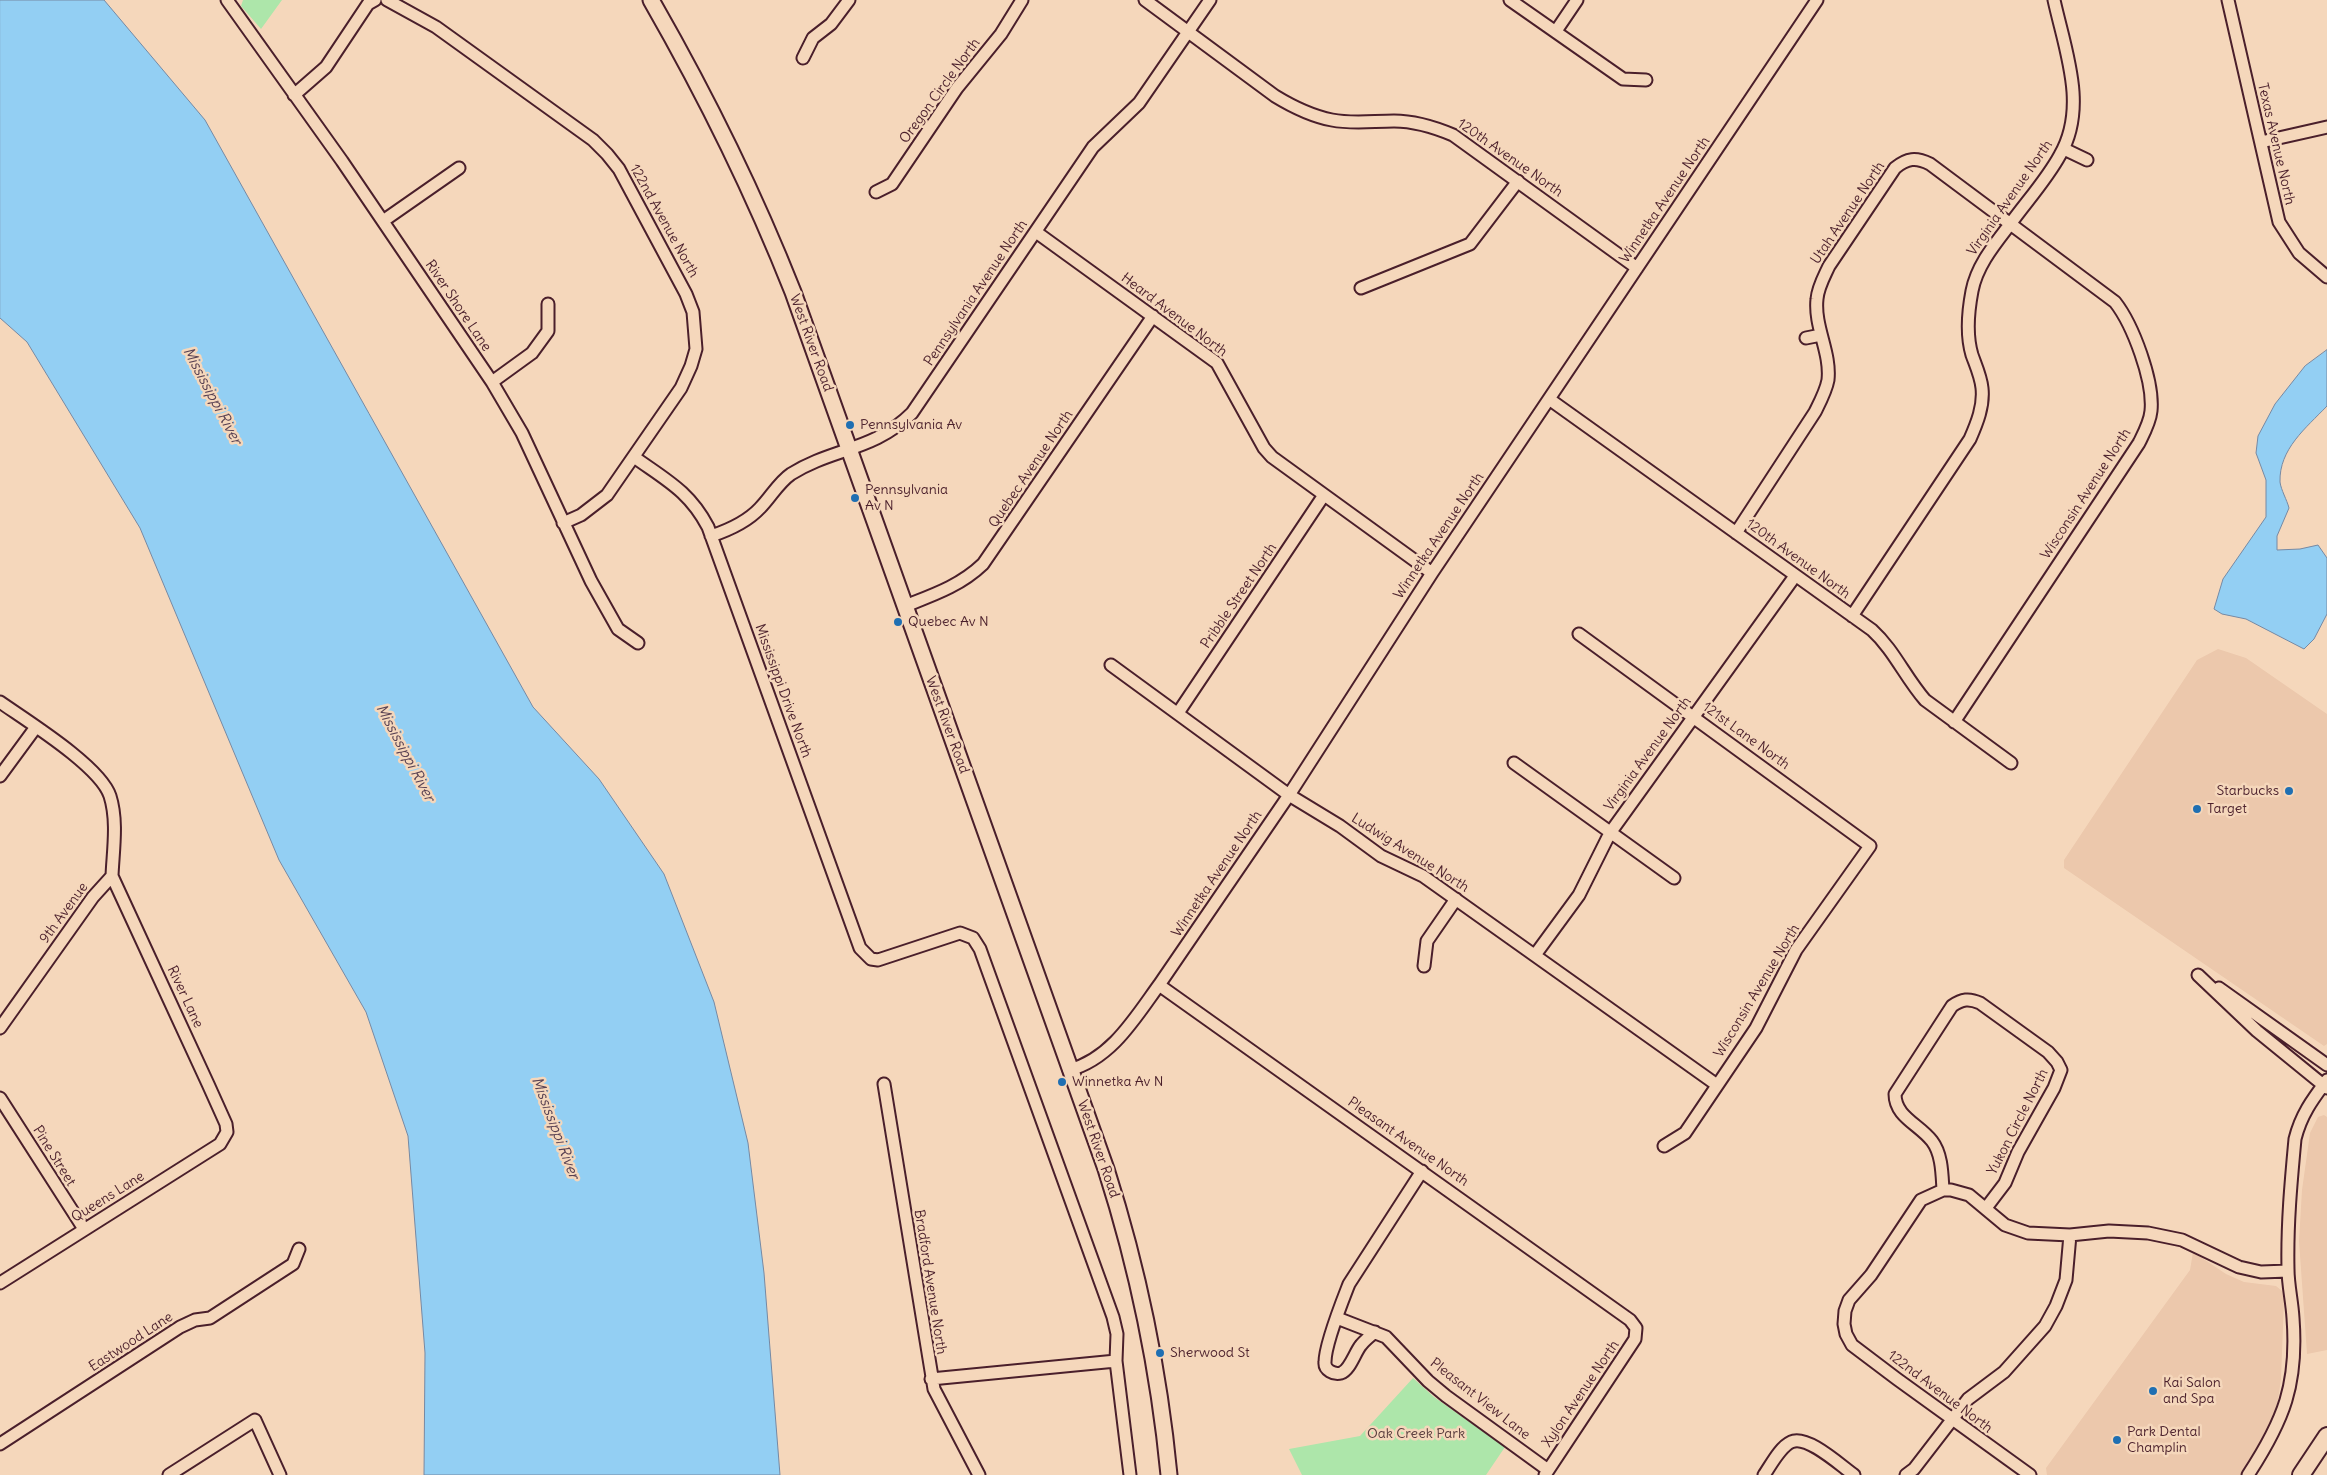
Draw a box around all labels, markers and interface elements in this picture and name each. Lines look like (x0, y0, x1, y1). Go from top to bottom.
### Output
street label: Oregon Circle North (896, 35, 984, 147)
street label: Texas Avenue North (2254, 81, 2298, 207)
street label: 120th Avenue North (1454, 115, 1566, 201)
street label: Winnetka Avenue North (1616, 134, 1714, 266)
street label: Virginia Avenue North (1964, 137, 2056, 259)
street label: Utah Avenue North (1808, 159, 1888, 267)
street label: 122nd Avenue North (626, 161, 702, 281)
street label: Pennsylvania Avenue North (921, 217, 1031, 369)
street label: River Shore Lane (421, 257, 495, 355)
street label: Heard Avenue North (1118, 270, 1230, 360)
street label: West River Road (786, 292, 836, 394)
water label: Mississippi River (179, 344, 245, 448)
street label: Quebec Avenue North (985, 407, 1077, 531)
place label: Pennsylvania Av (860, 417, 962, 433)
marker: Pennsylvania Av (844, 419, 856, 431)
street label: Wisconsin Avenue North (2037, 426, 2135, 562)
street label: Winnetka Avenue North (1390, 470, 1488, 602)
place label: Pennsylvania Av N (865, 482, 948, 514)
marker: Pennsylvania Av N (849, 492, 861, 504)
street label: 120th Avenue North (1743, 516, 1853, 602)
street label: Pribble Street North (1198, 540, 1280, 652)
place label: Quebec Av N (908, 614, 989, 630)
marker: Quebec Av N (892, 616, 904, 628)
street label: Mississippi Drive North (751, 622, 815, 760)
street label: West River Road (922, 674, 972, 776)
street label: Virginia Avenue North (1601, 694, 1695, 814)
street label: 121st Lane North (1699, 699, 1793, 773)
water label: Mississippi River (372, 701, 438, 805)
place label: Starbucks (2217, 783, 2279, 799)
marker: Starbucks (2283, 785, 2295, 797)
place label: Target (2207, 801, 2247, 817)
marker: Target (2191, 803, 2203, 815)
street label: Winnetka Avenue North (1168, 808, 1266, 940)
street label: Ludwig Avenue North (1348, 810, 1472, 896)
street label: 9th Avenue (36, 879, 92, 947)
street label: Wisconsin Avenue North (1711, 921, 1803, 1061)
street label: River Lane (163, 963, 207, 1031)
street label: Yukon Circle North (1984, 1066, 2052, 1178)
water label: Mississippi River (527, 1074, 583, 1182)
place label: Winnetka Av N (1072, 1074, 1163, 1090)
marker: Winnetka Av N (1056, 1076, 1068, 1088)
street label: Pleasant Avenue North (1344, 1094, 1472, 1190)
street label: West River Road (1073, 1098, 1123, 1200)
street label: Pine Street (29, 1123, 79, 1189)
street label: Queens Lane (68, 1168, 148, 1226)
street label: Bradford Avenue North (910, 1208, 950, 1356)
street label: Eastwood Lane (86, 1309, 176, 1375)
street label: Xylon Avenue North (1539, 1337, 1623, 1451)
place label: Sherwood St (1170, 1345, 1250, 1361)
marker: Sherwood St (1154, 1347, 1166, 1359)
street label: 122nd Avenue North (1884, 1347, 1996, 1437)
street label: Pleasant View Lane (1427, 1355, 1533, 1443)
place label: Kai Salon and Spa (2163, 1375, 2221, 1408)
marker: Kai Salon and Spa (2147, 1385, 2159, 1397)
place label: Park Dental Champlin (2127, 1424, 2201, 1456)
park label: Oak Creek Park (1367, 1426, 1465, 1442)
marker: Park Dental Champlin (2111, 1434, 2123, 1446)

